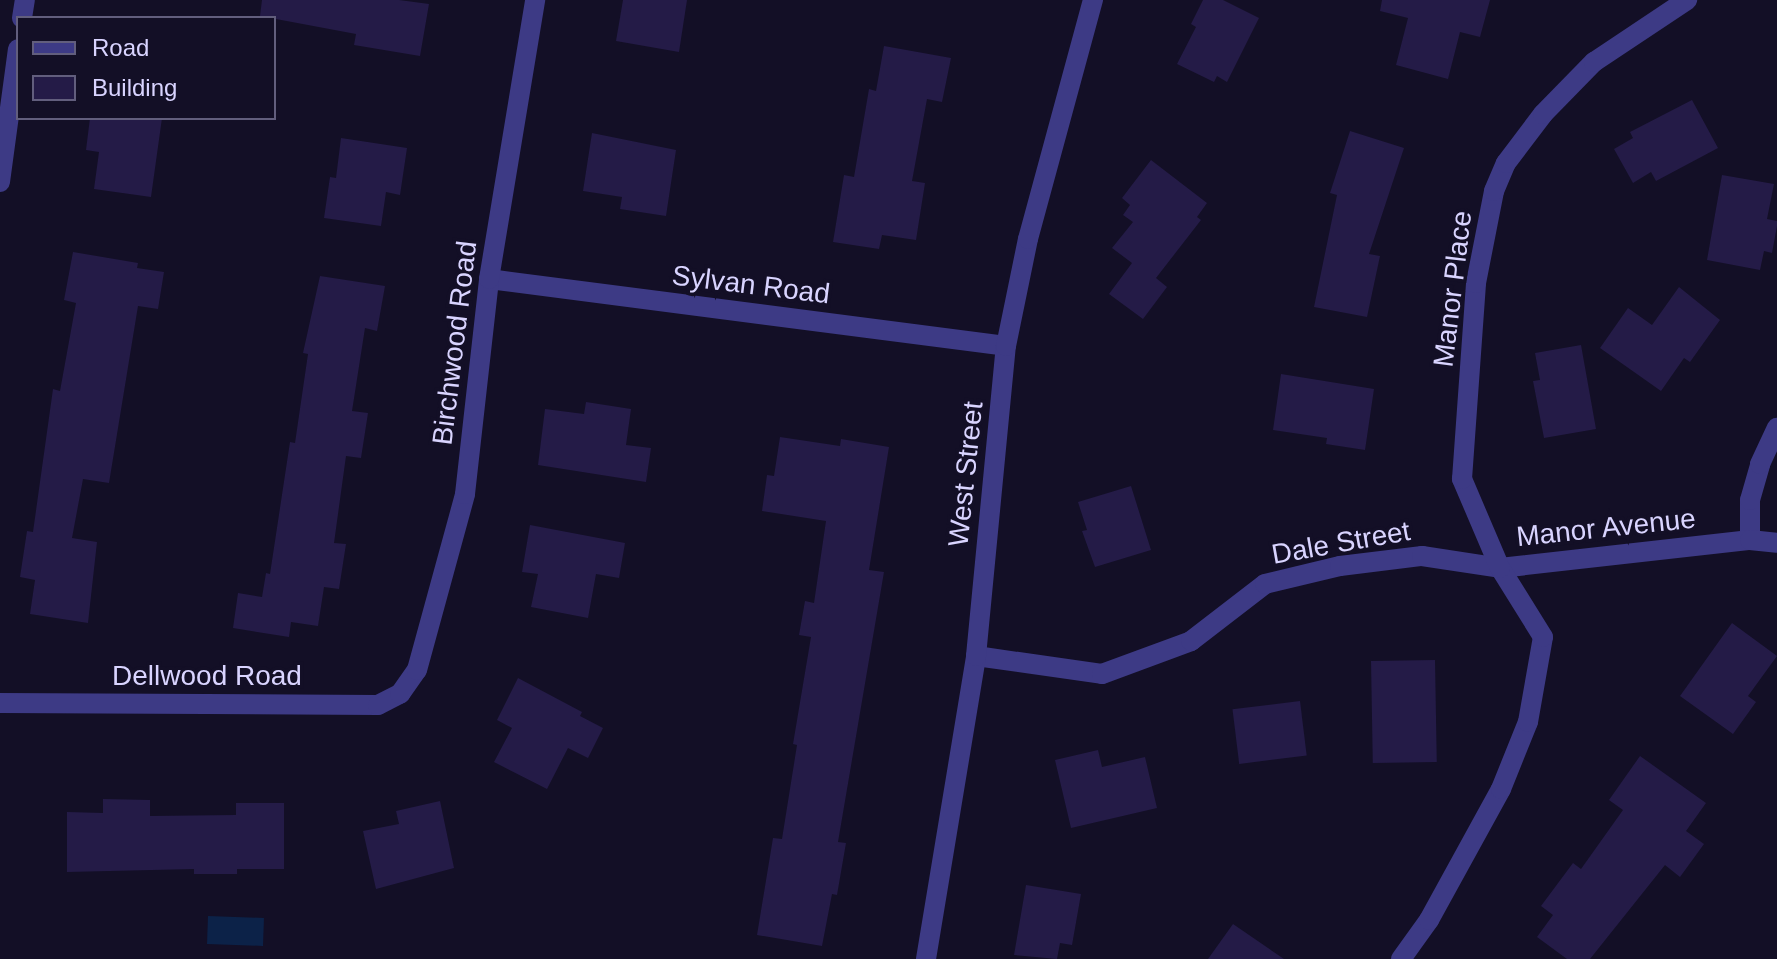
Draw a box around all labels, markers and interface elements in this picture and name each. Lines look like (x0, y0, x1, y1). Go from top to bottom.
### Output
legend (16, 16, 276, 120)
text: Road (92, 34, 149, 61)
text: Building (92, 74, 177, 101)
street label: Manor Place (1427, 209, 1479, 369)
street label: Birchwood Road (426, 239, 484, 447)
street label: Sylvan Road (670, 259, 832, 311)
street label: West Street (942, 400, 990, 548)
street label: Manor Avenue (1514, 502, 1698, 554)
street label: Dale Street (1269, 514, 1413, 572)
street label: Dellwood Road (112, 659, 302, 693)

